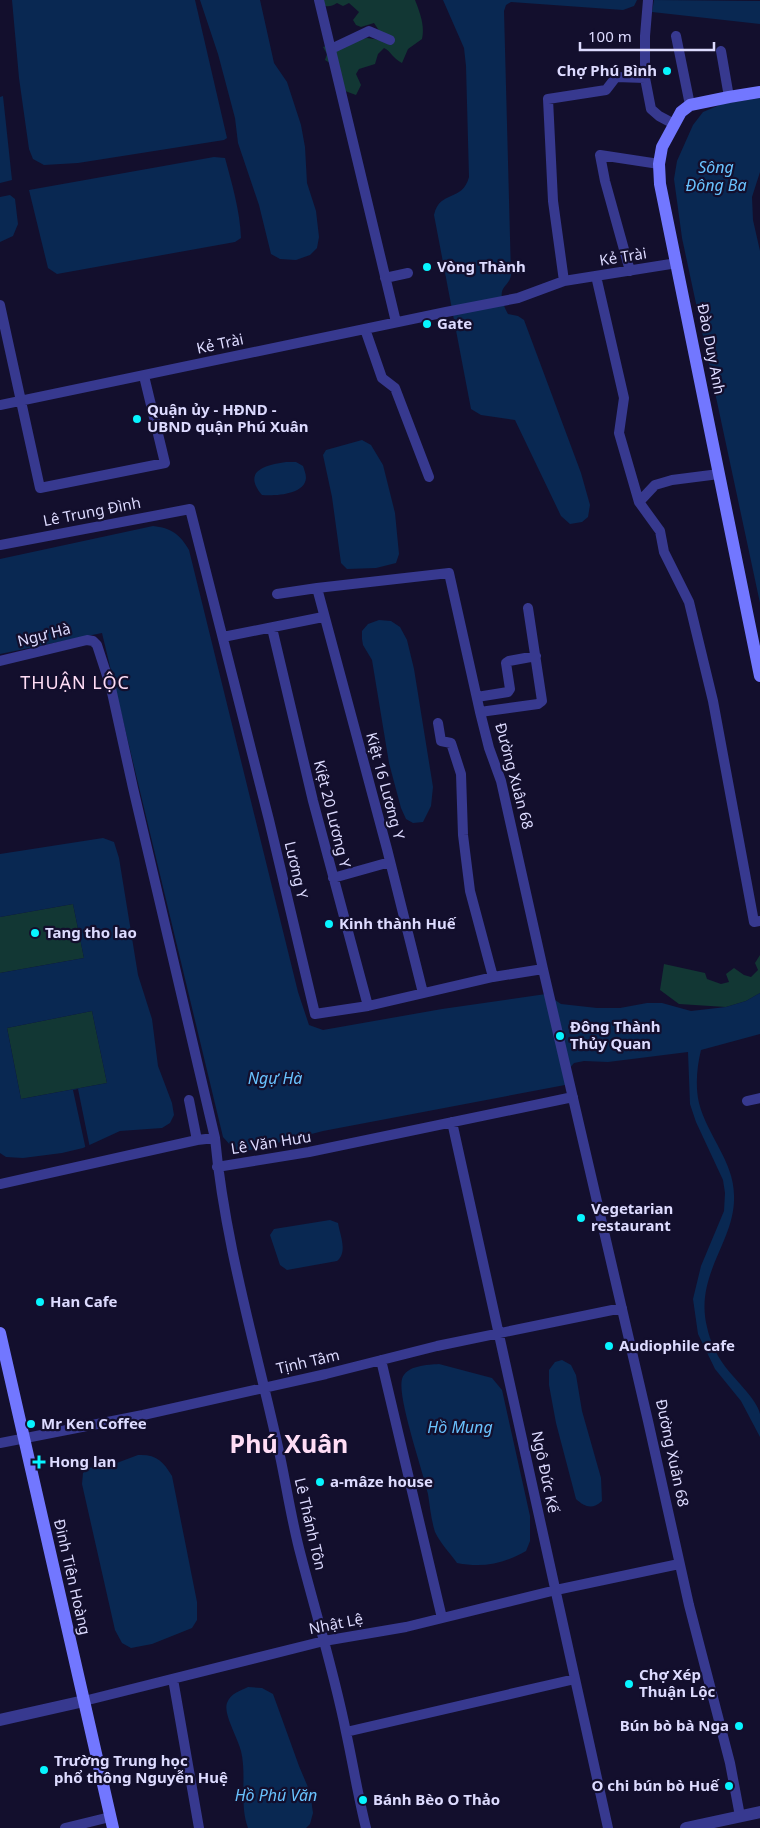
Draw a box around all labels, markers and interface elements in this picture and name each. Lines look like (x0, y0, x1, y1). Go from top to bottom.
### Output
scale bar (580, 20, 714, 52)
text: 100 m (588, 26, 632, 46)
place label: Chợ Phú Bình (557, 60, 657, 80)
marker: Chợ Phú Bình (661, 65, 673, 77)
water label: Sông Đông Ba (685, 156, 747, 196)
street label: Kẻ Trài (598, 242, 648, 270)
place label: Vòng Thành (437, 256, 526, 276)
marker: Vòng Thành (421, 261, 433, 273)
street label: Đào Duy Anh (693, 302, 731, 396)
place label: Gate (437, 313, 472, 333)
marker: Gate (421, 318, 433, 330)
street label: Kẻ Trài (195, 328, 245, 358)
place label: Quận ủy - HĐND - UBND quận Phú Xuân (147, 399, 309, 436)
marker: Quận ủy - HĐND - UBND quận Phú Xuân (131, 413, 143, 425)
street label: Lê Trung Đình (41, 492, 142, 530)
street label: Ngự Hà (15, 618, 72, 650)
district label: THUẬN LỘC (20, 670, 130, 694)
street label: Đường Xuân 68 (491, 720, 539, 831)
street label: Kiệt 16 Lương Y (362, 730, 410, 842)
street label: Kiệt 20 Lương Y (310, 758, 356, 870)
street label: Lương Y (281, 839, 313, 901)
place label: Kinh thành Huế (339, 913, 457, 933)
marker: Kinh thành Huế (323, 918, 335, 930)
place label: Tang tho lao (45, 922, 137, 942)
marker: Tang tho lao (29, 927, 41, 939)
place label: Đông Thành Thủy Quan (570, 1016, 660, 1053)
marker: Đông Thành Thủy Quan (554, 1030, 566, 1042)
water label: Ngự Hà (248, 1067, 302, 1089)
street label: Lê Văn Hưu (229, 1126, 312, 1158)
place label: Vegetarian restaurant (591, 1198, 673, 1235)
marker: Vegetarian restaurant (575, 1212, 587, 1224)
place label: Han Cafe (50, 1291, 118, 1311)
marker: Han Cafe (34, 1296, 46, 1308)
place label: Audiophile cafe (619, 1335, 735, 1355)
marker: Audiophile cafe (603, 1340, 615, 1352)
street label: Tịnh Tâm (274, 1344, 341, 1378)
street label: Đường Xuân 68 (652, 1397, 694, 1508)
place label: Mr Ken Coffee (41, 1413, 147, 1433)
water label: Hồ Mung (427, 1416, 493, 1438)
marker: Mr Ken Coffee (25, 1418, 37, 1430)
district label: Phú Xuân (230, 1426, 348, 1460)
street label: Ngô Đức Kế (528, 1429, 565, 1515)
place label: Hong lan (49, 1451, 116, 1471)
marker: Hong lan (33, 1456, 45, 1468)
place label: a-mâze house (330, 1471, 433, 1491)
street label: Lê Thánh Tôn (291, 1476, 331, 1572)
marker: a-mâze house (314, 1476, 326, 1488)
street label: Đinh Tiên Hoàng (50, 1517, 96, 1637)
street label: Nhật Lệ (307, 1608, 365, 1638)
place label: Chợ Xép Thuận Lộc (639, 1664, 716, 1701)
marker: Chợ Xép Thuận Lộc (623, 1678, 635, 1690)
place label: Bún bò bà Nga (620, 1715, 729, 1735)
marker: Bún bò bà Nga (733, 1720, 745, 1732)
place label: Trường Trung học phổ thông Nguyễn Huệ (54, 1750, 228, 1787)
marker: Trường Trung học phổ thông Nguyễn Huệ (38, 1764, 50, 1776)
place label: O chi bún bò Huế (592, 1775, 720, 1795)
marker: O chi bún bò Huế (723, 1780, 735, 1792)
water label: Hồ Phú Văn (235, 1784, 317, 1806)
place label: Bánh Bèo O Thảo (373, 1789, 500, 1809)
marker: Bánh Bèo O Thảo (357, 1794, 369, 1806)

